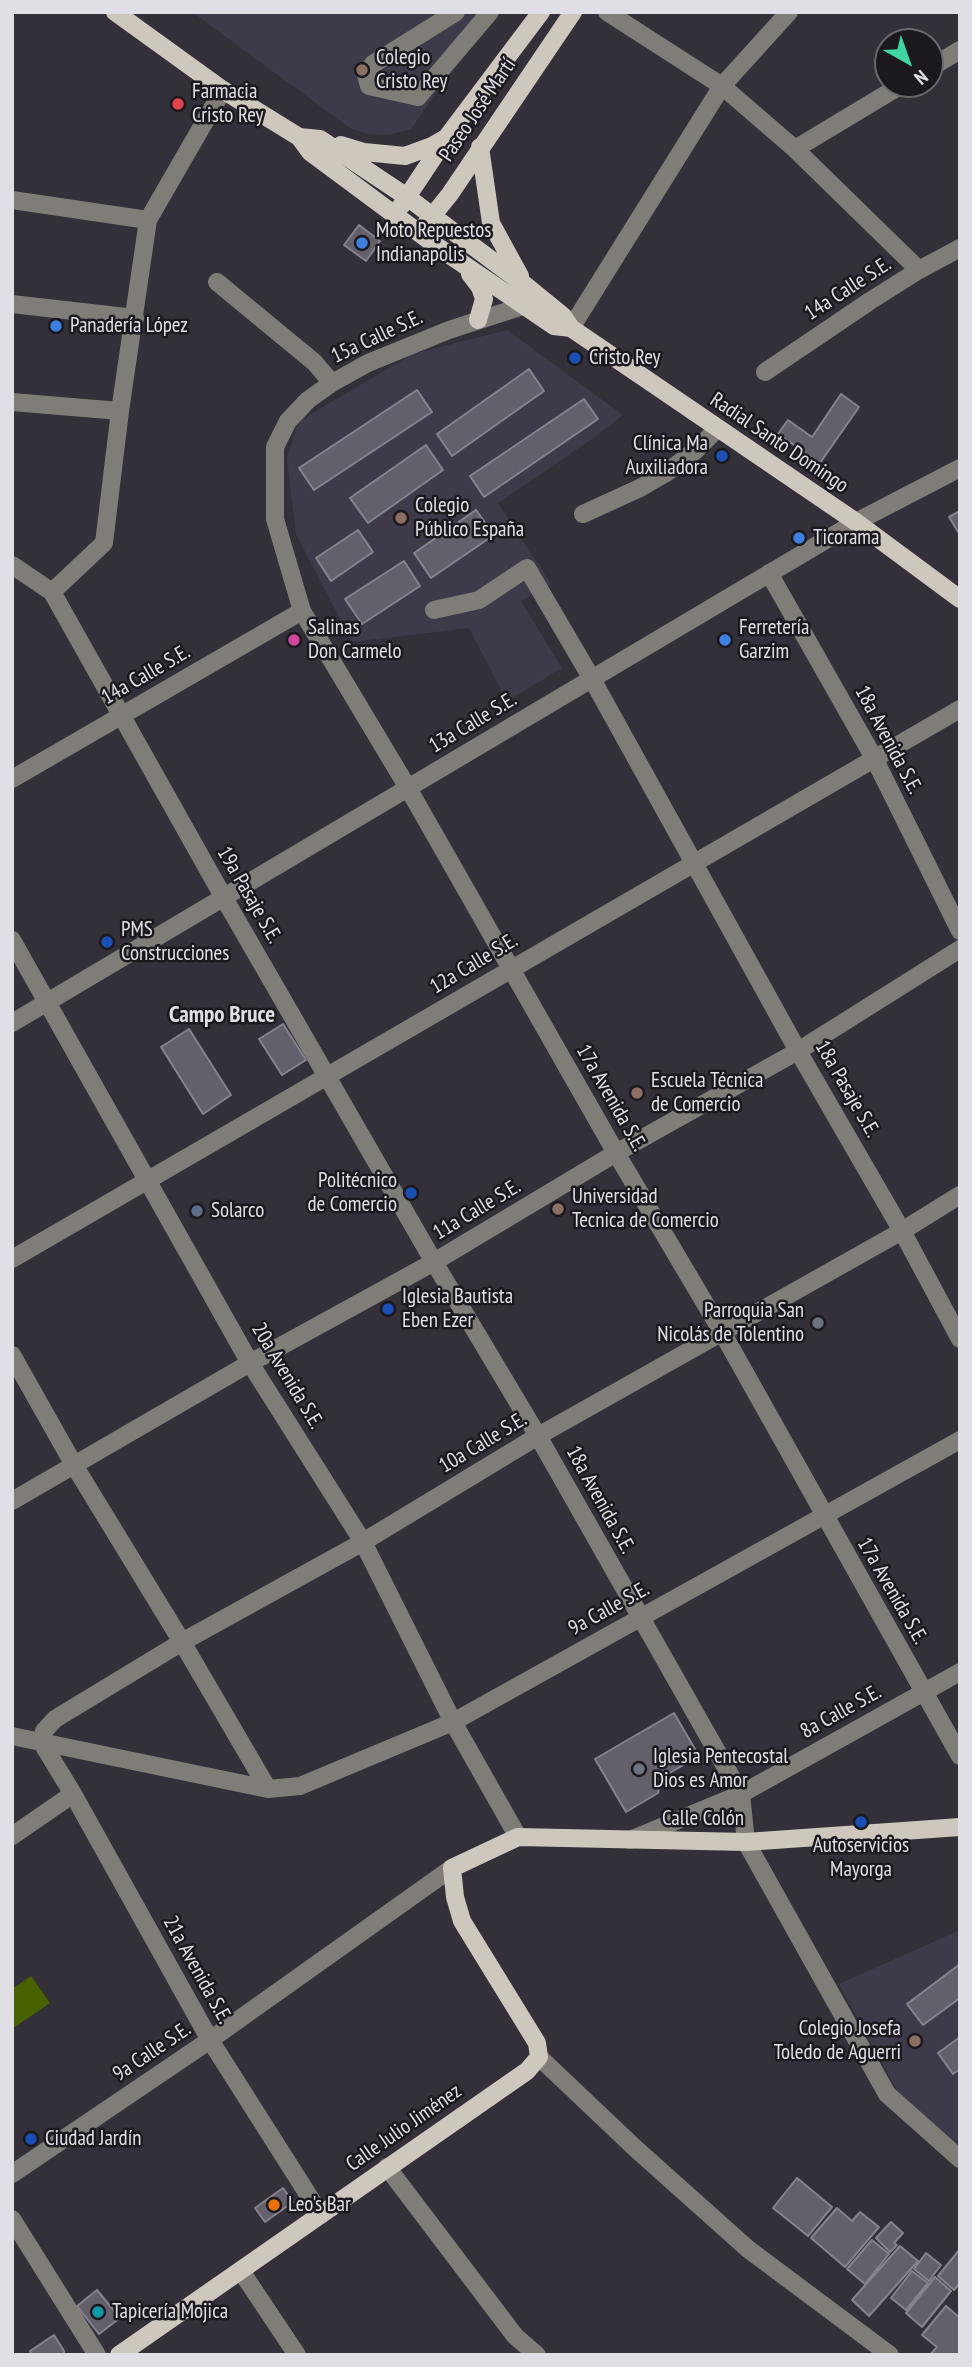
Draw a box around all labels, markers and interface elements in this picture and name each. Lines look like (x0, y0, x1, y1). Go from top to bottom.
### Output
north arrow (874, 28, 944, 98)
place label: Colegio Cristo Rey (376, 45, 447, 95)
street label: Paseo José Martí (434, 54, 522, 166)
marker: Colegio Cristo Rey (354, 62, 370, 78)
text: N (910, 65, 933, 90)
place label: Farmacia Cristo Rey (192, 79, 263, 129)
marker: Farmacia Cristo Rey (170, 96, 186, 112)
place label: Moto Repuestos Indianapolis (376, 218, 491, 268)
marker: Moto Repuestos Indianapolis (354, 235, 370, 251)
street label: 14a Calle S.E. (800, 252, 896, 326)
street label: 15a Calle S.E. (327, 305, 427, 369)
place label: Panadería López (70, 313, 188, 339)
marker: Panadería López (48, 318, 64, 334)
place label: Cristo Rey (589, 345, 660, 371)
marker: Cristo Rey (567, 350, 583, 366)
street label: Radial Santo Domingo (705, 387, 853, 499)
place label: Clínica Ma Auxiliadora (626, 431, 708, 481)
marker: Clínica Ma Auxiliadora (714, 448, 730, 464)
place label: Colegio Público España (415, 493, 524, 543)
marker: Colegio Público España (393, 510, 409, 526)
place label: Ticorama (813, 525, 879, 551)
marker: Ticorama (791, 530, 807, 546)
place label: Salinas Don Carmelo (308, 615, 402, 665)
place label: Ferretería Garzim (739, 615, 810, 665)
marker: Salinas Don Carmelo (286, 632, 302, 648)
marker: Ferretería Garzim (717, 632, 733, 648)
street label: 14a Calle S.E. (97, 640, 195, 710)
street label: 18a Avenida S.E. (849, 682, 927, 798)
street label: 13a Calle S.E. (425, 687, 521, 759)
street label: 19a Pasaje S.E. (211, 842, 287, 948)
place label: PMS Construcciones (121, 917, 229, 967)
street label: 12a Calle S.E. (426, 928, 522, 1000)
marker: PMS Construcciones (99, 934, 115, 950)
district label: Campo Bruce (169, 1001, 275, 1029)
street label: 18a Pasaje S.E. (809, 1036, 885, 1142)
street label: 17a Avenida S.E. (570, 1040, 652, 1156)
place label: Escuela Técnica de Comercio (651, 1068, 763, 1118)
marker: Escuela Técnica de Comercio (629, 1085, 645, 1101)
place label: Politécnico de Comercio (307, 1168, 397, 1218)
street label: 11a Calle S.E. (429, 1174, 525, 1246)
place label: Universidad Tecnica de Comercio (572, 1184, 719, 1234)
marker: Politécnico de Comercio (403, 1185, 419, 1201)
place label: Solarco (211, 1198, 264, 1224)
marker: Universidad Tecnica de Comercio (550, 1201, 566, 1217)
marker: Solarco (189, 1203, 205, 1219)
place label: Iglesia Bautista Eben Ezer (402, 1284, 513, 1334)
place label: Parroquia San Nicolás de Tolentino (657, 1298, 804, 1348)
marker: Iglesia Bautista Eben Ezer (380, 1301, 396, 1317)
marker: Parroquia San Nicolás de Tolentino (810, 1315, 826, 1331)
street label: 20a Avenida S.E. (246, 1318, 328, 1434)
street label: 10a Calle S.E. (435, 1407, 531, 1479)
street label: 18a Avenida S.E. (560, 1442, 640, 1558)
street label: 17a Avenida S.E. (851, 1533, 933, 1649)
street label: 9a Calle S.E. (564, 1577, 654, 1641)
street label: 8a Calle S.E. (796, 1680, 886, 1744)
place label: Iglesia Pentecostal Dios es Amor (653, 1744, 788, 1794)
marker: Iglesia Pentecostal Dios es Amor (631, 1761, 647, 1777)
street label: Calle Colón (662, 1806, 744, 1832)
marker: Autoservicios Mayorga (853, 1814, 869, 1830)
place label: Autoservicios Mayorga (813, 1833, 909, 1883)
street label: 21a Avenida S.E. (157, 1912, 237, 2028)
place label: Colegio Josefa Toledo de Aguerri (774, 2016, 901, 2066)
street label: 9a Calle S.E. (108, 2017, 196, 2087)
marker: Colegio Josefa Toledo de Aguerri (907, 2033, 923, 2049)
street label: Calle Julio Jiménez (341, 2079, 467, 2177)
place label: Ciudad Jardín (45, 2126, 141, 2152)
marker: Ciudad Jardín (23, 2131, 39, 2147)
place label: Leo's Bar (288, 2192, 351, 2218)
marker: Leo's Bar (266, 2197, 282, 2213)
place label: Tapicería Mojica (112, 2299, 228, 2325)
marker: Tapicería Mojica (90, 2304, 106, 2320)

